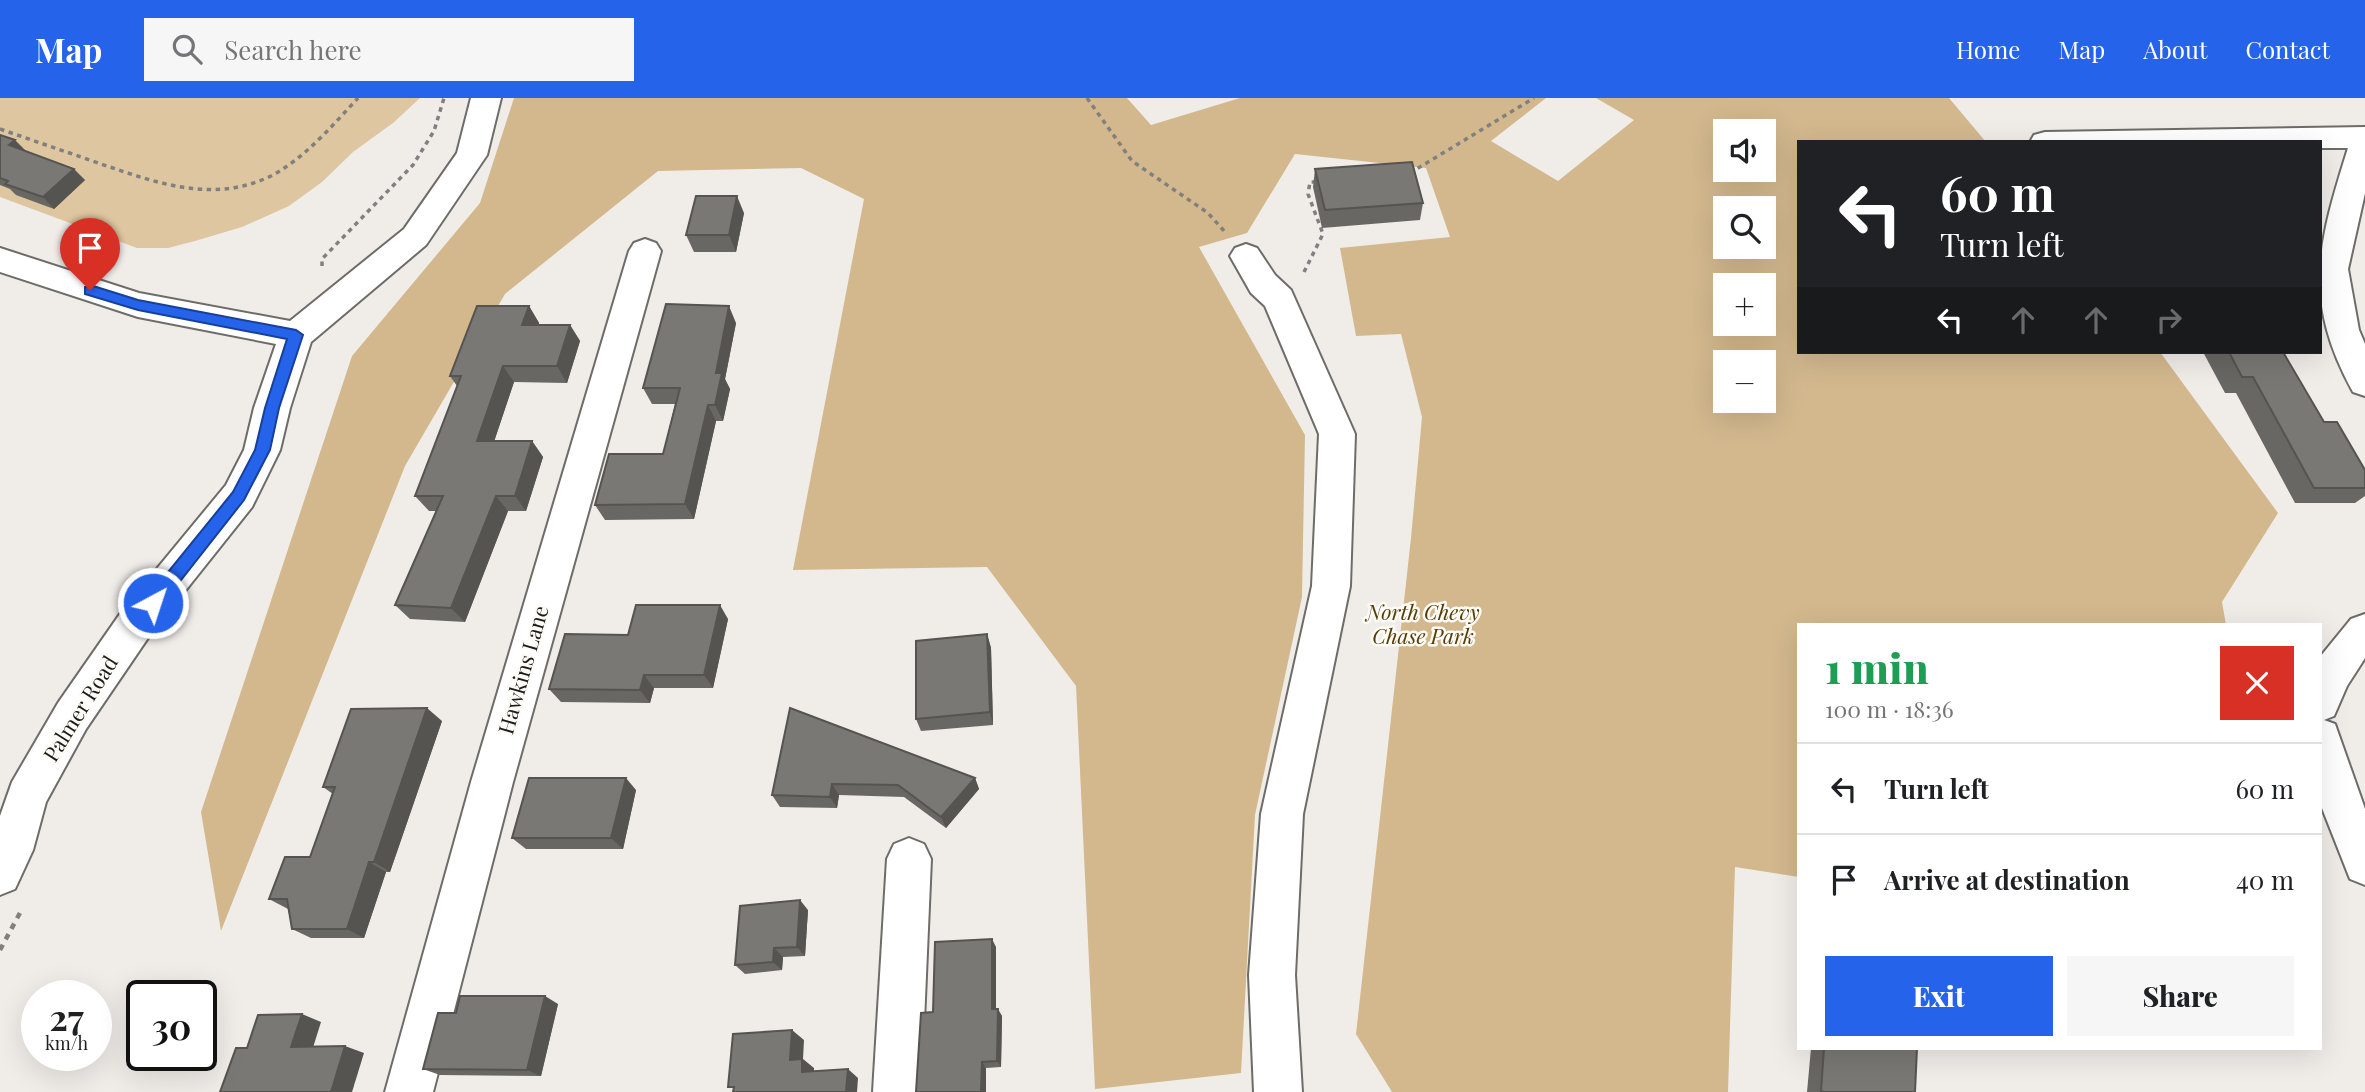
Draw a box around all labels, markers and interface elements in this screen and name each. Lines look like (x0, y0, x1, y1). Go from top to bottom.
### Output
search box (144, 18, 634, 81)
text: Map (35, 27, 102, 71)
icon: search (168, 30, 206, 68)
text: Search here (224, 32, 362, 67)
text: Home (1956, 33, 2020, 65)
text: Map (2058, 33, 2105, 65)
text: About (2143, 33, 2207, 65)
text: Contact (2245, 33, 2330, 65)
map controls (1713, 119, 1776, 413)
button: sound (1713, 119, 1776, 182)
text: 60 m (1940, 159, 2055, 224)
icon: left (1825, 168, 1916, 259)
button: search (1713, 196, 1776, 259)
pin (60, 218, 120, 290)
text: Turn left (1940, 222, 2064, 265)
icon: arrive (71, 229, 109, 267)
button: + (1713, 273, 1776, 336)
icon: left (1931, 301, 1969, 339)
icon: ahead (2004, 301, 2042, 339)
icon: ahead (2077, 301, 2115, 339)
icon: right (2150, 301, 2188, 339)
button: − (1713, 350, 1776, 413)
position arrow (116, 566, 190, 640)
park label: North Chevy Chase Park (1364, 597, 1480, 649)
street label: Hawkins Lane (490, 602, 554, 737)
text: 1 min (1825, 639, 1929, 695)
button: close (2220, 646, 2294, 720)
street label: Palmer Road (36, 650, 123, 766)
text: 100 m · 18:36 (1825, 693, 1954, 724)
icon: left (1825, 770, 1863, 808)
text: Turn left (1884, 771, 1989, 806)
text: 60 m (2235, 771, 2294, 806)
icon: arrive (1825, 861, 1863, 899)
text: Arrive at destination (1884, 862, 2130, 897)
text: 40 m (2236, 862, 2294, 897)
button: Exit (1825, 956, 2053, 1036)
button: Share (2067, 956, 2294, 1036)
speed limit sign: 30 (126, 980, 217, 1071)
text: 27 (49, 993, 84, 1040)
text: km/h (45, 1031, 88, 1055)

